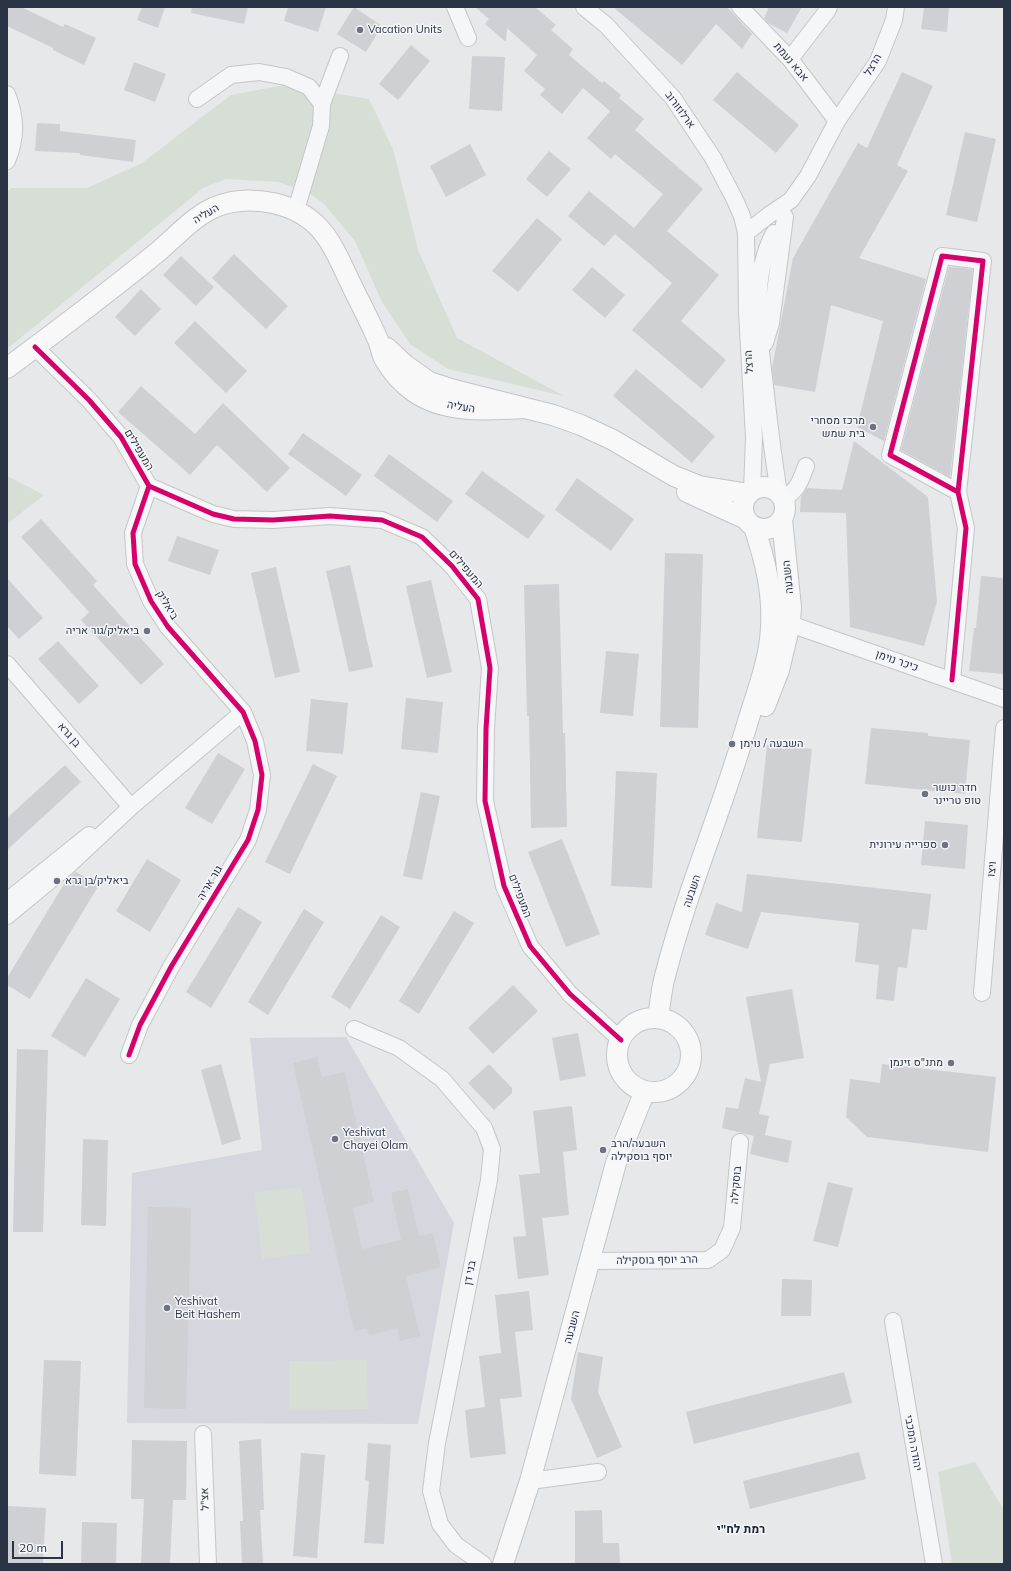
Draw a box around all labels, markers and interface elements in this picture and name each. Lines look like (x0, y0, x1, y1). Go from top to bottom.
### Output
place label: Vacation Units (368, 23, 442, 37)
marker: Vacation Units (355, 25, 365, 35)
street label: אבא נעמת (771, 40, 811, 84)
street label: הרצל (861, 52, 885, 78)
street label: ארלוזורוב (662, 89, 698, 131)
street label: העליה (190, 201, 222, 227)
street label: הרצל (742, 350, 756, 374)
street label: העליה (446, 398, 476, 416)
place label: מרכז מסחרי בית שמש (811, 414, 865, 440)
marker: מרכז מסחרי בית שמש (868, 422, 878, 432)
street label: המעפילים (122, 427, 156, 473)
street label: המעפילים (446, 547, 486, 591)
street label: השבעה (780, 559, 796, 595)
street label: ביאליק (153, 588, 181, 622)
place label: ביאליק/גור אריה (66, 624, 139, 638)
marker: ביאליק/גור אריה (142, 626, 152, 636)
street label: כיכר נוימן (874, 648, 920, 674)
street label: בן גרא (55, 720, 83, 750)
place label: השבעה / נוימן (740, 737, 803, 751)
marker: השבעה / נוימן (727, 739, 737, 749)
place label: חדר כושר טופ טריינר (933, 781, 981, 807)
marker: חדר כושר טופ טריינר (920, 789, 930, 799)
place label: ספרייה עירונית (869, 838, 937, 852)
marker: ספרייה עירונית (940, 840, 950, 850)
street label: ויצו (985, 861, 999, 877)
street label: גור אריה (195, 863, 225, 903)
street label: המעפילים (506, 872, 534, 920)
street label: השבעה (680, 873, 704, 909)
place label: ביאליק/בן גרא (65, 874, 129, 888)
marker: ביאליק/בן גרא (52, 876, 62, 886)
place label: מתנ"ס זינמן (890, 1056, 943, 1070)
marker: מתנ"ס זינמן (946, 1058, 956, 1068)
place label: Yeshivat Chayei Olam (343, 1126, 408, 1152)
marker: Yeshivat Chayei Olam (330, 1134, 340, 1144)
place label: השבעה/הרב יוסף בוסקילה (611, 1137, 672, 1163)
marker: השבעה/הרב יוסף בוסקילה (598, 1145, 608, 1155)
street label: בוסקילה (728, 1165, 744, 1205)
street label: הרב יוסף בוסקילה (616, 1253, 698, 1267)
street label: בני דן (461, 1260, 479, 1286)
place label: Yeshivat Beit Hashem (175, 1295, 240, 1321)
marker: Yeshivat Beit Hashem (162, 1303, 172, 1313)
street label: השבעה (561, 1309, 583, 1345)
street label: יהודה המכבי (902, 1414, 924, 1472)
street label: אצ"ל (198, 1487, 212, 1511)
district label: רמת לח"י (717, 1522, 765, 1536)
scale bar (14, 1533, 65, 1559)
text: 20 m (19, 1540, 47, 1555)

